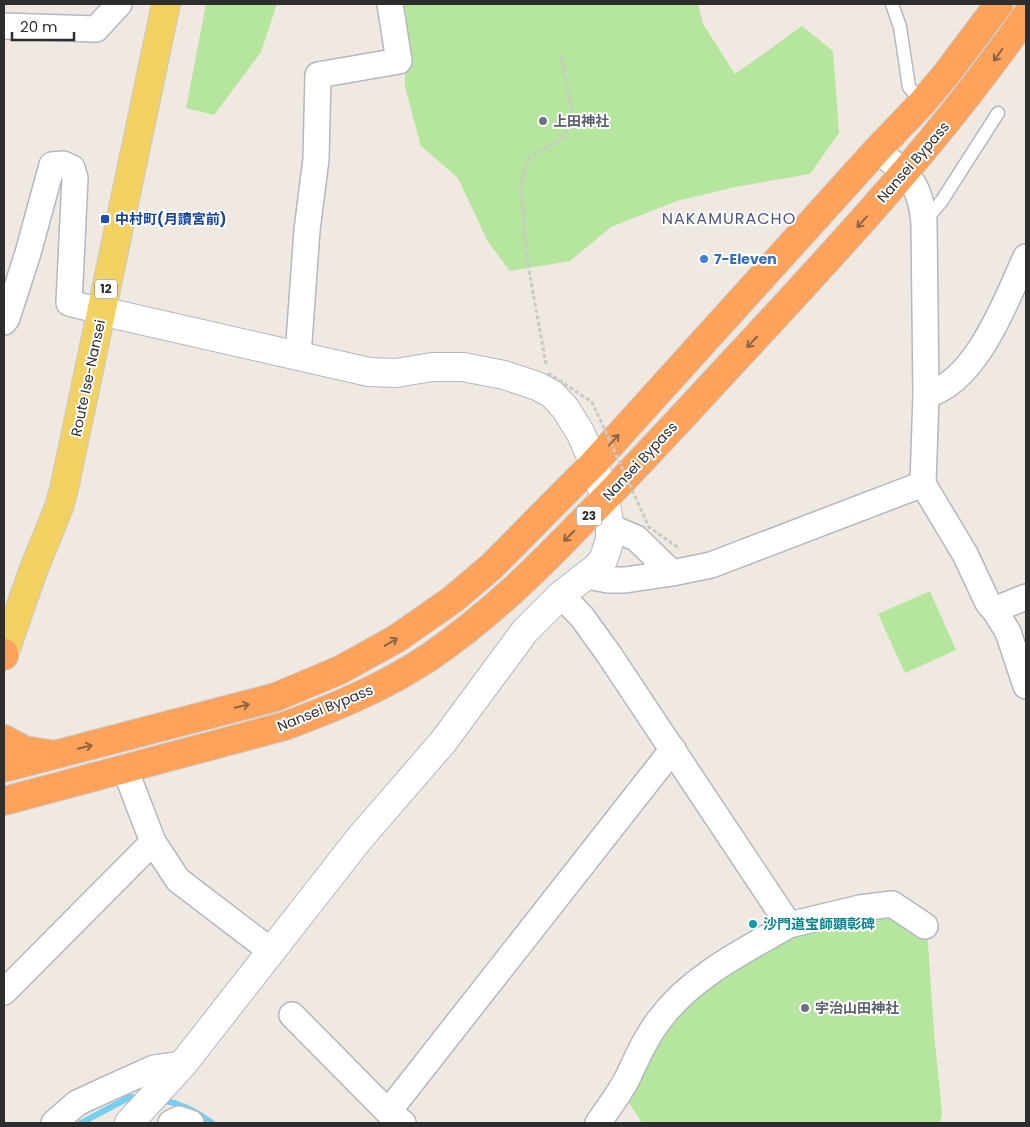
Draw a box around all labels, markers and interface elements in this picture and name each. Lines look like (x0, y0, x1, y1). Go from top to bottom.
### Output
scale bar (12, 10, 75, 42)
text: 20 m (20, 16, 58, 37)
one-way arrow (993, 48, 1003, 62)
place label: 上田神社 (553, 111, 609, 131)
marker: 上田神社 (537, 115, 549, 127)
street label: Nansei Bypass (872, 117, 954, 207)
district label: NAKAMURACHO (662, 207, 796, 230)
place label: 中村町(月讀宮前) (115, 209, 226, 229)
marker: 中村町(月讀宮前) (99, 213, 111, 225)
one-way arrow (856, 215, 868, 228)
place label: 7-Eleven (714, 249, 777, 269)
marker: 7-Eleven (698, 253, 710, 265)
road number: 12 (95, 280, 117, 298)
street label: Route Ise-Nansei (66, 318, 110, 438)
one-way arrow (746, 335, 758, 348)
street label: Nansei Bypass (598, 417, 682, 505)
one-way arrow (609, 434, 620, 447)
road number: 23 (576, 506, 602, 526)
one-way arrow (563, 530, 575, 542)
one-way arrow (383, 637, 397, 647)
street label: Nansei Bypass (274, 680, 376, 736)
one-way arrow (234, 701, 250, 710)
one-way arrow (76, 741, 92, 751)
place label: 沙門道宝師顕彰碑 (763, 914, 875, 934)
marker: 沙門道宝師顕彰碑 (747, 918, 759, 930)
place label: 宇治山田神社 (815, 998, 899, 1018)
marker: 宇治山田神社 (799, 1002, 811, 1014)

